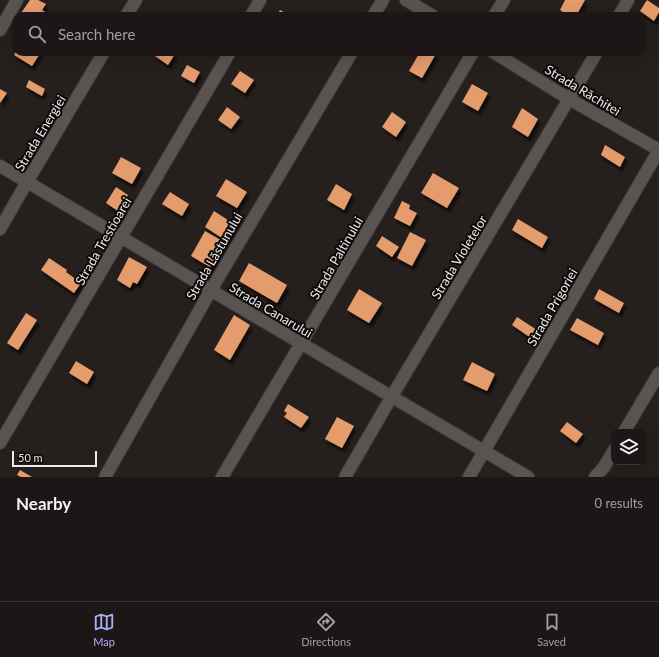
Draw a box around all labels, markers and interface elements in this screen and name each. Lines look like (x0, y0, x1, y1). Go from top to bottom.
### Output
search box (12, 12, 647, 56)
icon: search (26, 23, 48, 45)
text: Search here (58, 25, 135, 43)
street label: Strada Răchitei (542, 61, 624, 119)
street label: Strada Energiei (11, 92, 69, 174)
street label: Strada Trestioarei (71, 194, 135, 288)
street label: Strada Lăstunului (183, 209, 245, 303)
street label: Strada Violetelor (428, 212, 490, 302)
street label: Strada Paltinului (306, 214, 366, 302)
street label: Strada Prigoriei (523, 265, 581, 349)
street label: Strada Canarului (227, 279, 315, 341)
map controls (611, 429, 647, 465)
button: layers (611, 429, 647, 465)
scale bar (12, 449, 97, 468)
text: 50 m (18, 451, 43, 464)
text: Nearby (16, 493, 71, 514)
text: 0 results (595, 495, 643, 511)
tab: Map (93, 611, 115, 648)
tab: Directions (301, 611, 351, 648)
tab: Saved (537, 611, 566, 648)

